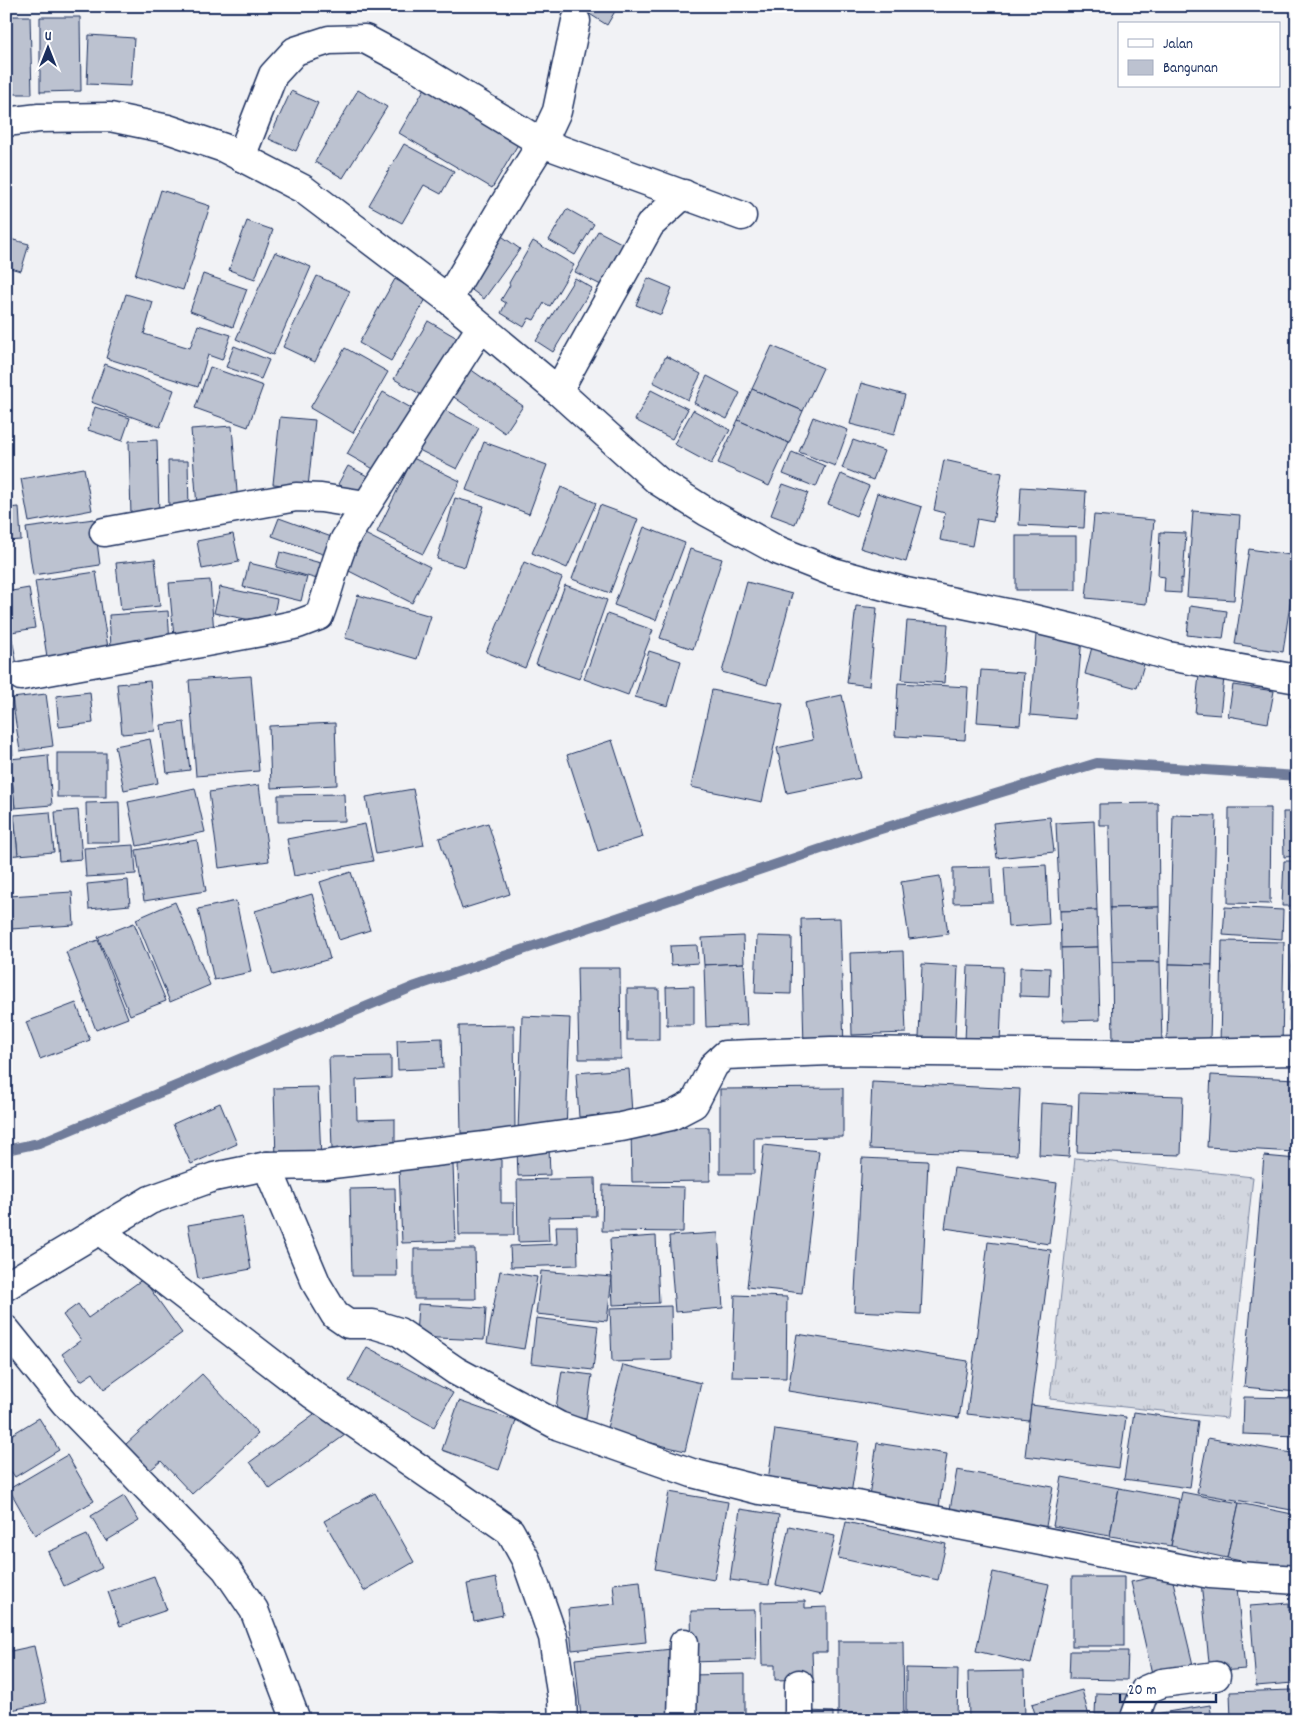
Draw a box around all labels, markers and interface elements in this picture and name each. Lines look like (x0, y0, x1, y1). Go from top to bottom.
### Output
north arrow (22, 22, 72, 72)
legend (1118, 22, 1280, 88)
text: U (45, 27, 52, 47)
text: Jalan (1163, 34, 1193, 56)
text: Bangunan (1163, 58, 1218, 80)
scale bar (1120, 1671, 1217, 1703)
text: 20 m (1128, 1680, 1156, 1702)

